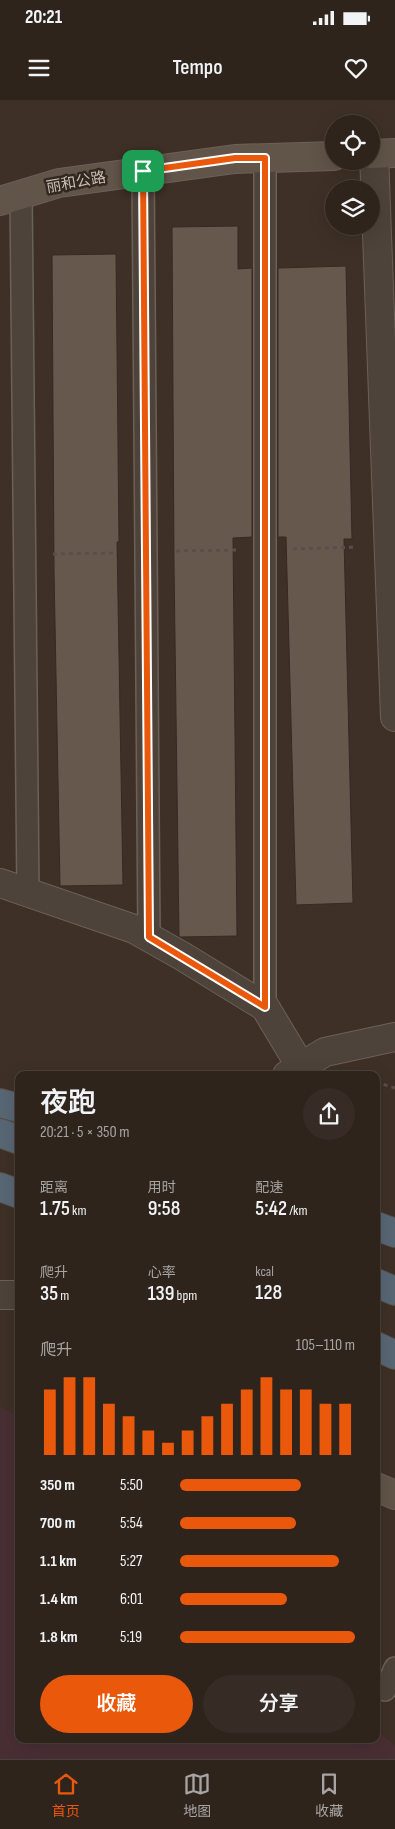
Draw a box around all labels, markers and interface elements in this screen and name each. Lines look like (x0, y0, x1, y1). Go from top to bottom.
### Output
text: 20:21 (25, 6, 62, 29)
icon: menu (25, 54, 53, 82)
text: Tempo (172, 54, 223, 81)
icon: heart (342, 54, 370, 82)
map controls (325, 115, 380, 235)
button: locate (325, 115, 380, 170)
pin (122, 150, 164, 192)
icon: arrive (129, 157, 157, 185)
street label: 丽和公路 (45, 168, 107, 197)
button: layers (325, 180, 380, 235)
text: 夜跑 (40, 1087, 96, 1120)
button: share (303, 1088, 355, 1140)
text: 20:21 · 5 × 350 m (40, 1123, 129, 1142)
text: 距离 (40, 1179, 68, 1196)
text: 用时 (148, 1179, 176, 1196)
text: 配速 (255, 1179, 283, 1196)
text: 1.75 (40, 1196, 70, 1221)
text: 9:58 (148, 1196, 180, 1221)
text: 5:42 (255, 1196, 287, 1221)
text: km (70, 1202, 86, 1219)
text: /km (287, 1202, 307, 1219)
text: kcal (255, 1263, 274, 1280)
text: 爬升 (40, 1264, 68, 1281)
text: 心率 (148, 1264, 176, 1281)
text: 128 (255, 1280, 282, 1305)
text: 35 (40, 1281, 58, 1306)
text: 139 (148, 1281, 174, 1306)
text: m (58, 1287, 69, 1304)
text: bpm (174, 1287, 197, 1304)
text: 105–110 m (296, 1336, 355, 1355)
text: 爬升 (40, 1341, 72, 1360)
text: 350 m (40, 1476, 75, 1495)
text: 5:50 (120, 1476, 143, 1495)
text: 700 m (40, 1514, 75, 1533)
text: 5:54 (120, 1514, 143, 1533)
text: 1.1 km (40, 1552, 77, 1571)
text: 5:27 (120, 1552, 142, 1571)
text: 1.4 km (40, 1590, 78, 1609)
text: 6:01 (120, 1590, 143, 1609)
text: 1.8 km (40, 1628, 78, 1647)
text: 5:19 (120, 1628, 142, 1647)
button: 收藏 (40, 1675, 193, 1733)
button: 分享 (203, 1675, 355, 1733)
tab: 首页 (52, 1770, 80, 1820)
tab: 地图 (183, 1770, 211, 1820)
tab: 收藏 (315, 1770, 343, 1820)

